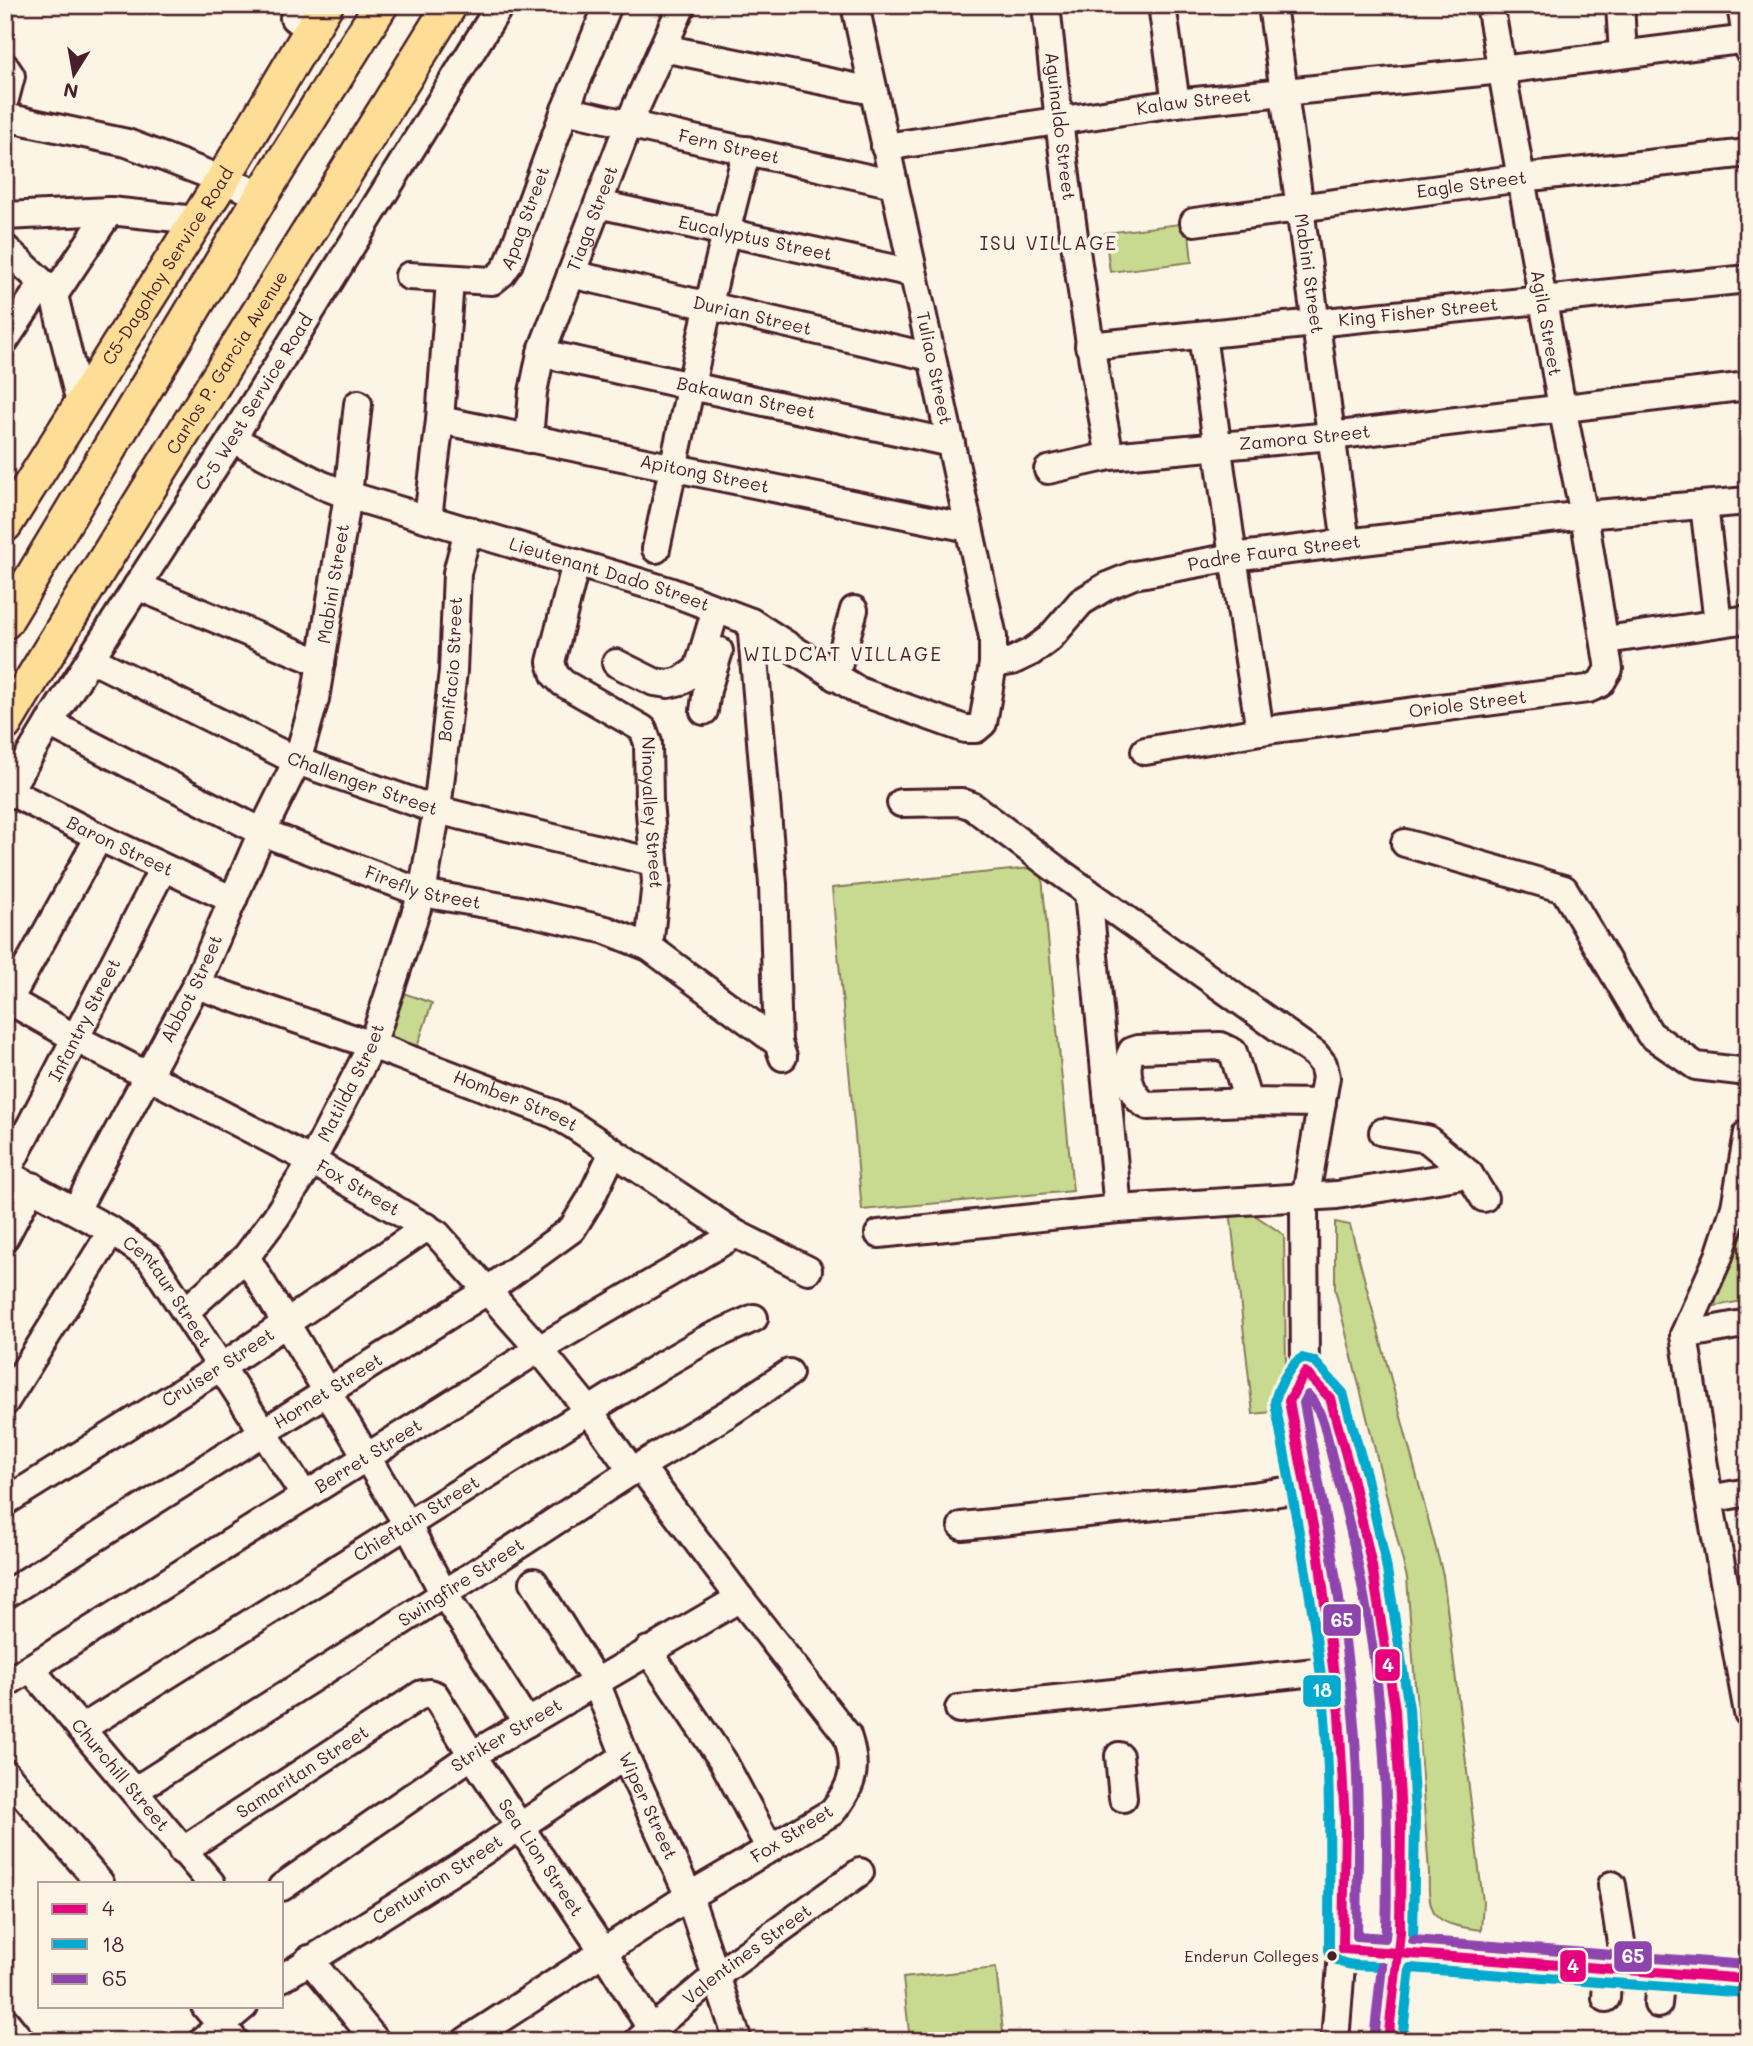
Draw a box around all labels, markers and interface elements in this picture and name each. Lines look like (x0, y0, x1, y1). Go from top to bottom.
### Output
north arrow (38, 38, 108, 108)
street label: Aguinaldo Street (1040, 51, 1082, 202)
text: N (61, 78, 80, 105)
street label: Kalaw Street (1135, 82, 1252, 120)
street label: Fern Street (676, 123, 782, 169)
street label: C5-Dagohoy Service Road (96, 162, 238, 369)
street label: Tiaga Street (560, 162, 623, 275)
street label: Apag Street (495, 163, 554, 275)
street label: Eagle Street (1415, 164, 1528, 203)
street label: Eucalyptus Street (676, 209, 835, 266)
street label: Mabini Street (1290, 212, 1330, 335)
district label: ISU VILLAGE (980, 230, 1118, 255)
street label: Carlos P. Garcia Avenue (160, 266, 293, 459)
street label: Agila Street (1526, 268, 1568, 378)
street label: Durian Street (691, 290, 814, 340)
street label: King Fisher Street (1337, 291, 1499, 332)
street label: C-5 West Service Road (189, 309, 317, 495)
street label: Tuliao Street (911, 309, 959, 426)
street label: Bakawan Street (675, 370, 818, 424)
street label: Zamora Street (1238, 418, 1371, 455)
street label: Apitong Street (638, 448, 771, 498)
street label: Mabini Street (311, 522, 354, 645)
street label: Padre Faura Street (1186, 528, 1362, 576)
street label: Lieutenant Dado Street (506, 531, 713, 616)
street label: Bonifacio Street (432, 596, 467, 743)
district label: WILDCAT VILLAGE (743, 641, 943, 666)
street label: Oriole Street (1407, 684, 1528, 723)
street label: Ninoyalley Street (637, 736, 669, 890)
street label: Challenger Street (283, 745, 441, 820)
street label: Baron Street (63, 810, 177, 881)
street label: Firefly Street (362, 859, 483, 914)
street label: Abbot Street (155, 931, 227, 1046)
street label: Infantry Street (42, 954, 126, 1085)
street label: Matilda Street (311, 1020, 389, 1146)
street label: Homber Street (450, 1064, 583, 1136)
street label: Fox Street (312, 1153, 405, 1221)
street label: Centaur Street (118, 1230, 218, 1351)
street label: Cruiser Street (157, 1322, 279, 1412)
street label: Hornet Street (268, 1347, 387, 1434)
street label: Berret Street (310, 1412, 426, 1498)
street label: Chieftain Street (348, 1469, 484, 1566)
street label: Swingfire Street (393, 1532, 528, 1632)
line badge: 65 (1322, 1603, 1362, 1637)
text: 65 (1331, 1607, 1353, 1632)
line badge: 4 (1374, 1648, 1401, 1682)
text: 4 (1382, 1652, 1394, 1677)
line badge: 18 (1302, 1674, 1342, 1708)
text: 18 (1312, 1677, 1332, 1702)
street label: Striker Street (446, 1692, 566, 1777)
street label: Churchill Street (67, 1713, 175, 1836)
street label: Samaritan Street (231, 1719, 373, 1823)
street label: Wiper Street (614, 1748, 684, 1863)
street label: Sea Lion Street (493, 1793, 589, 1921)
street label: Fox Street (746, 1798, 837, 1868)
street label: Centurion Street (367, 1829, 507, 1929)
legend (38, 1882, 284, 2008)
text: 4 (102, 1894, 115, 1921)
street label: Valentines Street (677, 1898, 816, 2010)
text: 18 (102, 1930, 124, 1957)
line badge: 65 (1613, 1940, 1653, 1973)
text: 65 (1622, 1943, 1644, 1968)
place label: Enderun Colleges (1184, 1945, 1319, 1966)
marker: Enderun Colleges (1325, 1949, 1339, 1963)
line badge: 4 (1559, 1949, 1587, 1983)
text: 4 (1567, 1953, 1579, 1978)
text: 65 (102, 1964, 127, 1991)

